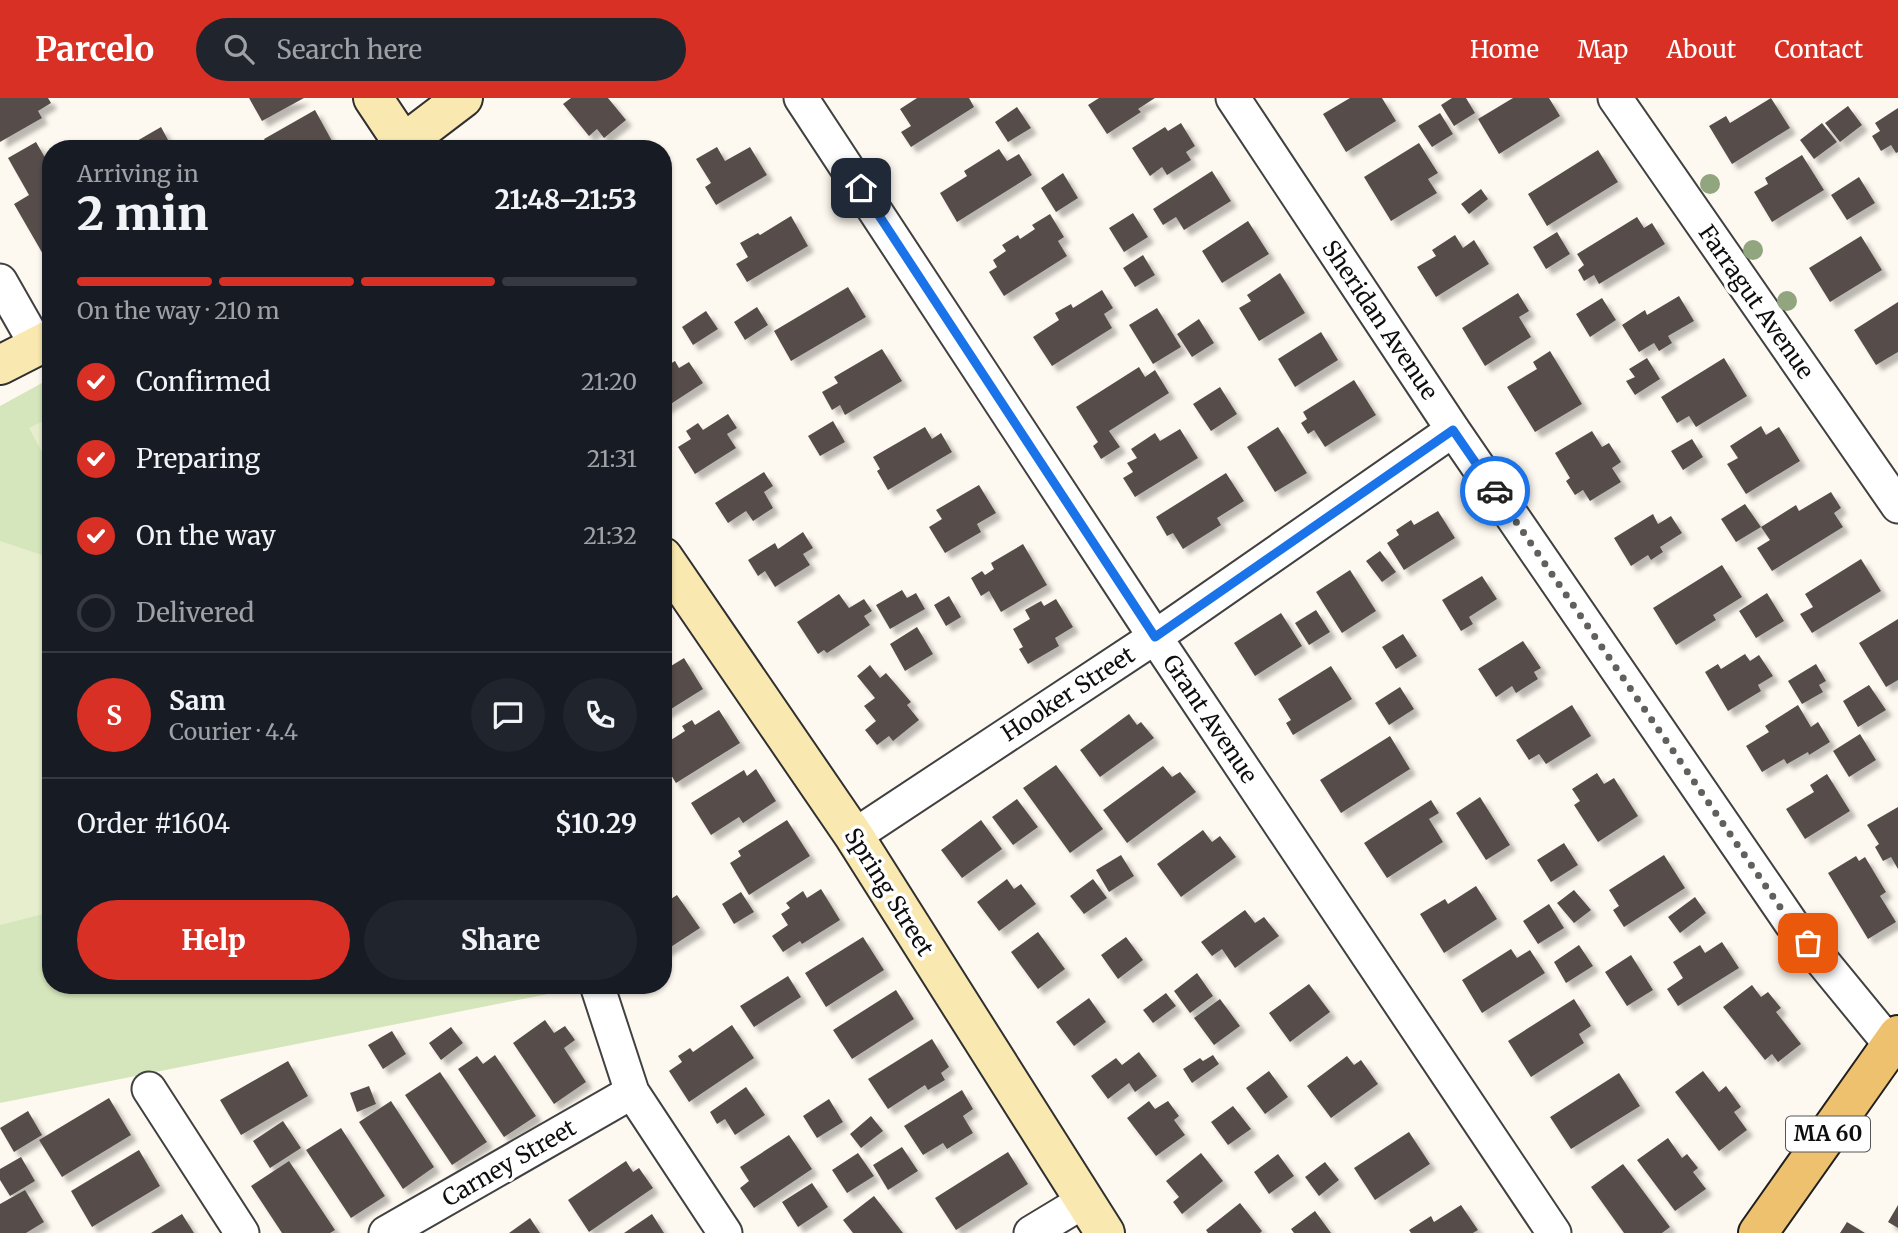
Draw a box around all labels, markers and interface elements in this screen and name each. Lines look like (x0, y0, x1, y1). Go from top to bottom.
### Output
search box (196, 18, 686, 81)
text: Parcelo (35, 29, 154, 70)
icon: search (220, 30, 258, 68)
text: Search here (276, 33, 422, 66)
text: Home (1470, 34, 1539, 65)
text: Map (1577, 34, 1628, 65)
text: About (1666, 34, 1736, 65)
text: Contact (1774, 34, 1863, 65)
pin (831, 158, 891, 218)
text: Arriving in (77, 159, 199, 188)
icon: home (842, 169, 880, 207)
text: 21:48–21:53 (495, 183, 637, 216)
text: 2 min (77, 185, 209, 243)
street label: Farragut Avenue (1692, 219, 1820, 384)
street label: Sheridan Avenue (1316, 234, 1444, 405)
text: On the way · 210 m (77, 296, 280, 325)
icon: check (77, 363, 115, 401)
text: Confirmed (136, 365, 271, 398)
text: 21:20 (581, 367, 637, 396)
icon: check (77, 440, 115, 478)
text: Preparing (136, 442, 260, 475)
text: 21:31 (587, 444, 637, 473)
courier (1460, 456, 1530, 526)
icon: car (1476, 472, 1514, 510)
icon: check (77, 517, 115, 555)
text: On the way (136, 519, 276, 552)
text: 21:32 (583, 521, 637, 550)
text: Delivered (136, 596, 255, 629)
street label: Hooker Street (996, 640, 1140, 747)
street label: Grant Avenue (1157, 649, 1264, 788)
button: chat (471, 678, 545, 752)
button: phone (563, 678, 637, 752)
text: Sam (169, 684, 226, 717)
text: S (106, 699, 122, 732)
text: Courier · 4.4 (169, 717, 298, 746)
text: Order #1604 (77, 807, 230, 840)
text: $10.29 (555, 807, 637, 840)
street label: Spring Street (839, 822, 940, 961)
button: Help (77, 900, 350, 980)
button: Share (364, 900, 637, 980)
pin (1778, 913, 1838, 973)
icon: bag (1789, 924, 1827, 962)
street label: Carney Street (437, 1113, 581, 1213)
road number: MA 60 (1786, 1116, 1870, 1152)

